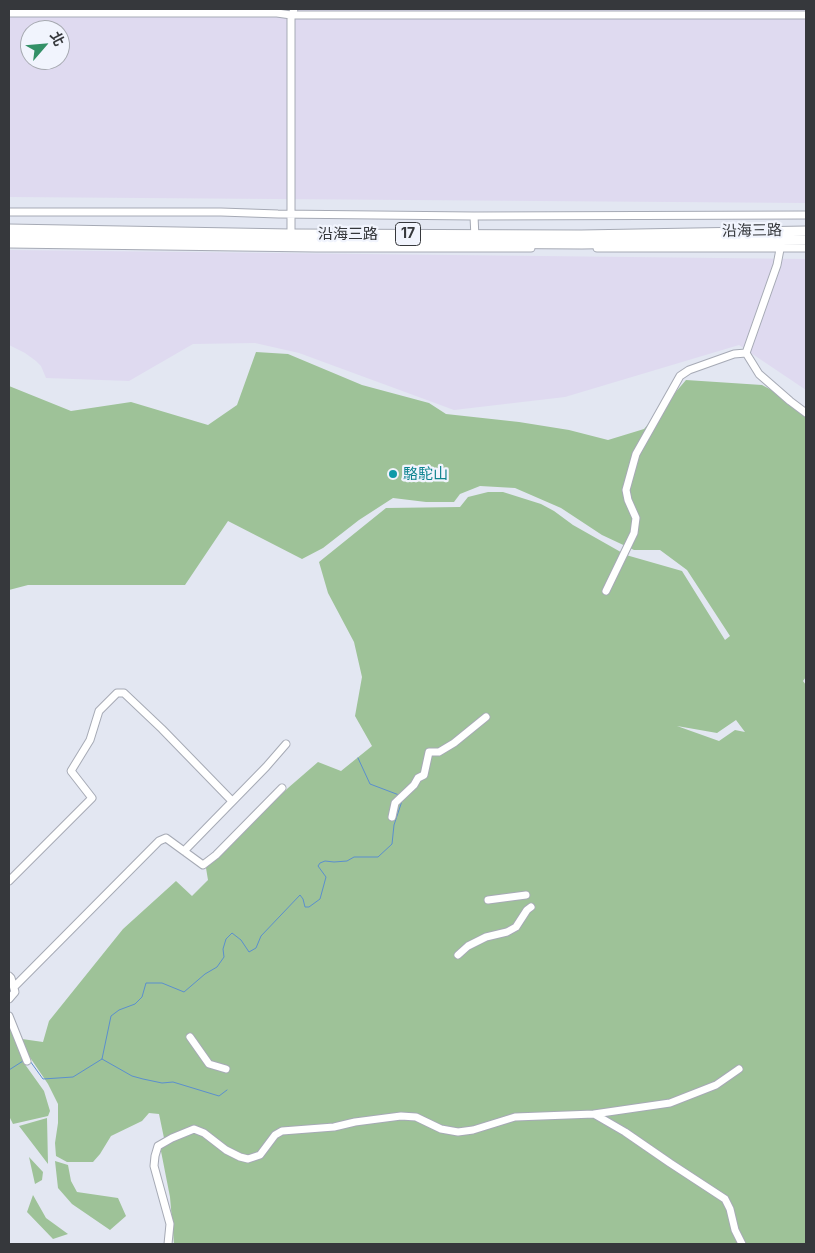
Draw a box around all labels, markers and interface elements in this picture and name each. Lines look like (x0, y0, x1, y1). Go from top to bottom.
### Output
north arrow (20, 20, 70, 70)
text: 北 (47, 28, 69, 49)
street label: 沿海三路 (722, 221, 782, 241)
road number: 17 (396, 222, 420, 245)
street label: 沿海三路 (318, 225, 378, 243)
place label: 駱駝山 (403, 465, 448, 483)
marker: 駱駝山 (387, 468, 399, 480)

